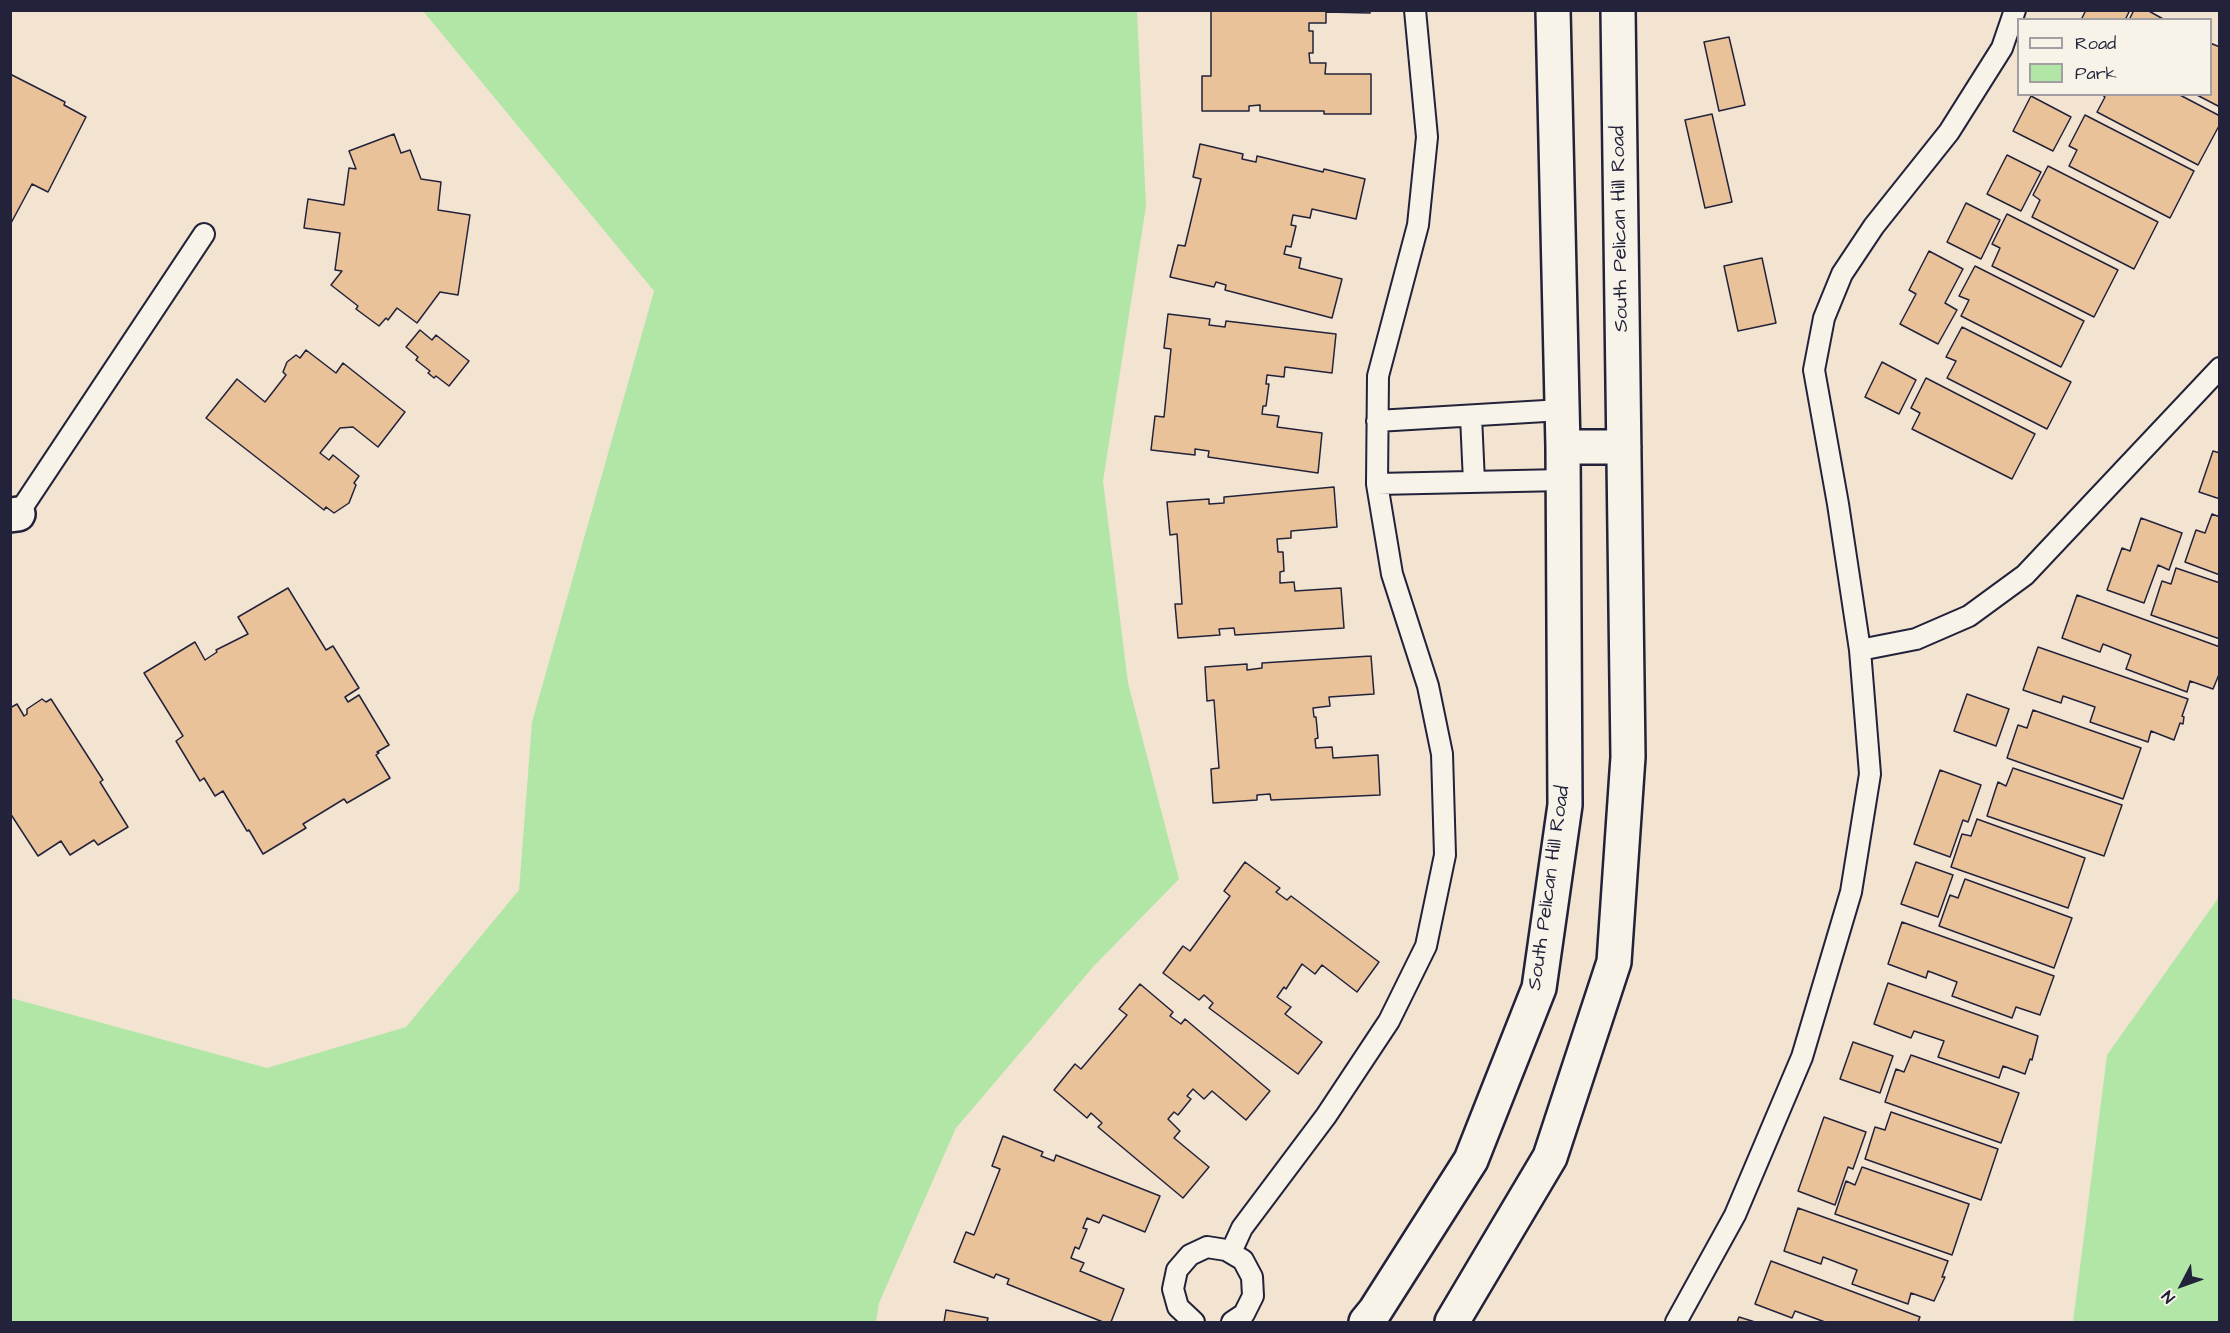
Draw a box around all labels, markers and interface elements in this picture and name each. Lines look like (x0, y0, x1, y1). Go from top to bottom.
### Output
legend (2017, 18, 2212, 96)
text: Road (2075, 31, 2116, 56)
text: Park (2075, 61, 2117, 86)
street label: South Pelican Hill Road (1607, 126, 1635, 332)
street label: South Pelican Hill Road (1524, 784, 1576, 992)
north arrow (2152, 1255, 2212, 1315)
text: N (2157, 1286, 2180, 1308)

